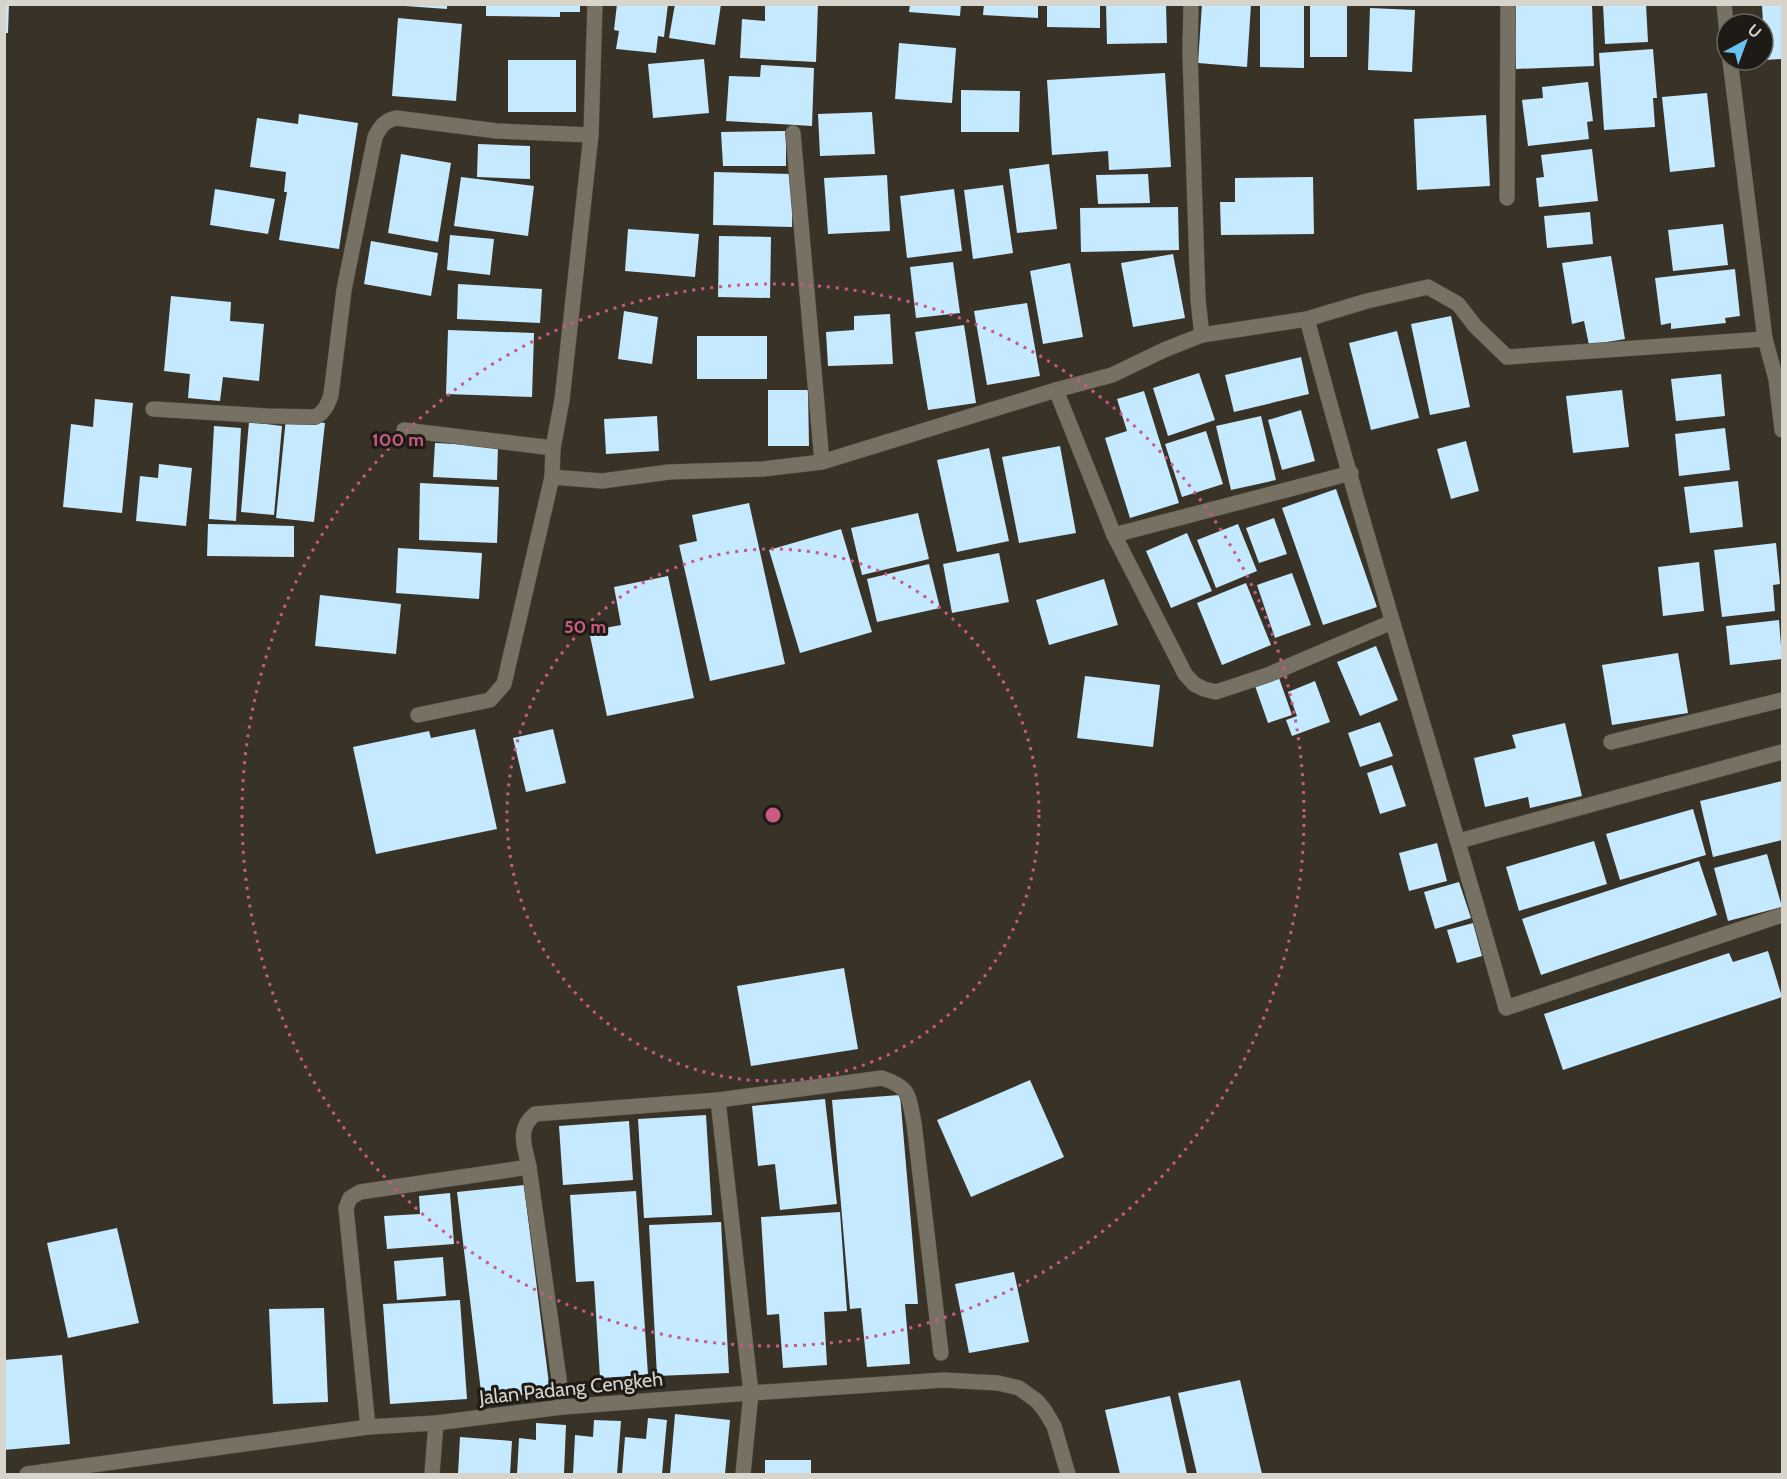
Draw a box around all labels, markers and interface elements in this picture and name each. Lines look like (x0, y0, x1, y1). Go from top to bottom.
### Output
north arrow (1715, 12, 1775, 72)
text: U (1744, 20, 1765, 42)
text: 100 m (372, 429, 424, 451)
text: 50 m (564, 616, 606, 638)
centre of rings (763, 805, 783, 825)
street label: Jalan Padang Cengkeh (477, 1366, 664, 1410)

